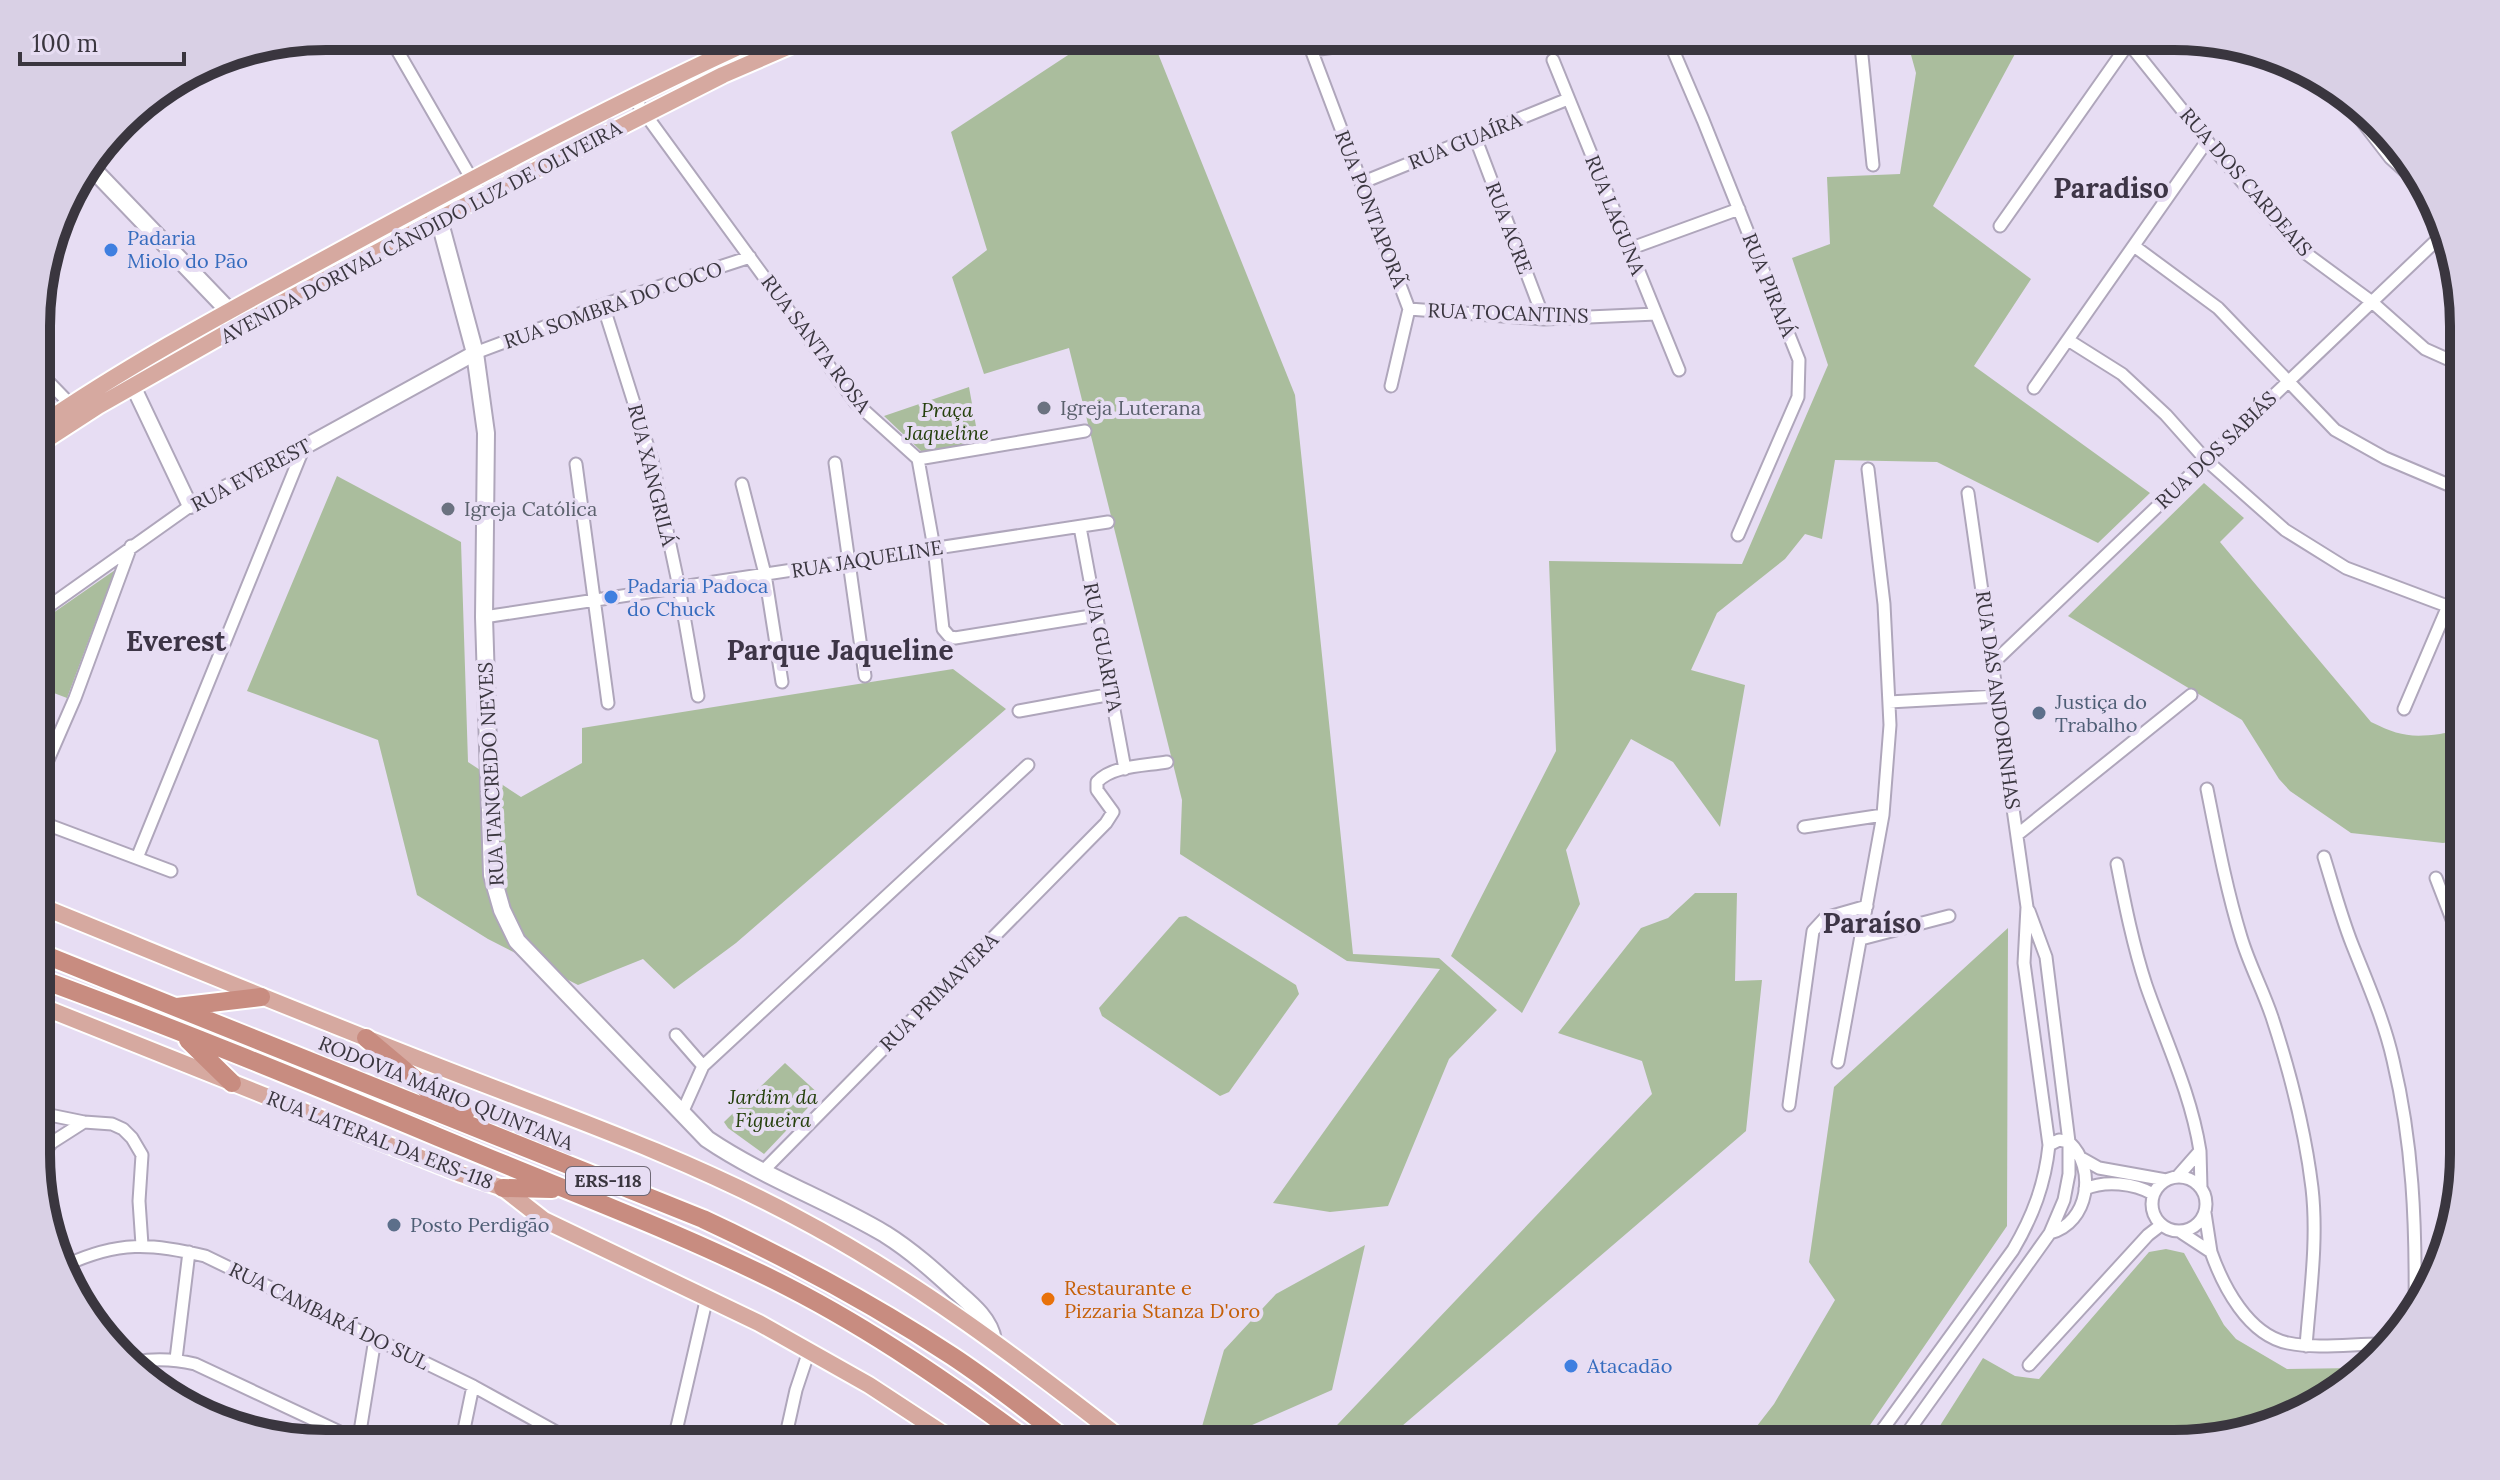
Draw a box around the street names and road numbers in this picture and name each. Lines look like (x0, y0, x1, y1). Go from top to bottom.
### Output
street label: RUA DOS CARDEAIS (2175, 102, 2318, 261)
street label: RUA GUAÍRA (1405, 106, 1525, 175)
street label: AVENIDA DORIVAL CÂNDIDO LUZ DE OLIVEIRA (215, 115, 626, 349)
street label: RUA PONTAPORÃ (1330, 127, 1413, 291)
street label: RUA LAGUNA (1580, 151, 1651, 279)
street label: RUA ACRE (1481, 178, 1538, 277)
street label: RUA PIRAJÁ (1737, 229, 1802, 341)
street label: RUA SOMBRA DO COCO (500, 255, 725, 354)
street label: RUA SANTA ROSA (756, 270, 877, 418)
street label: RUA TOCANTINS (1427, 297, 1589, 328)
street label: RUA DOS SABIÁS (2150, 385, 2281, 514)
street label: RUA XANGRILÁ (623, 401, 682, 549)
street label: RUA EVEREST (187, 432, 315, 517)
street label: RUA JAQUELINE (789, 534, 945, 583)
street label: RUA GUARITA (1079, 580, 1128, 714)
street label: RUA DAS ANDORINHAS (1971, 589, 2026, 811)
street label: RUA TANCREDO NEVES (472, 661, 509, 887)
street label: RUA PRIMAVERA (874, 927, 1004, 1056)
street label: RODOVIA MÁRIO QUINTANA (315, 1030, 578, 1155)
street label: RUA LATERAL DA ERS-118 (263, 1085, 497, 1194)
road number: ERS-118 (566, 1167, 650, 1195)
street label: RUA CAMBARÁ DO SUL (225, 1256, 434, 1375)

